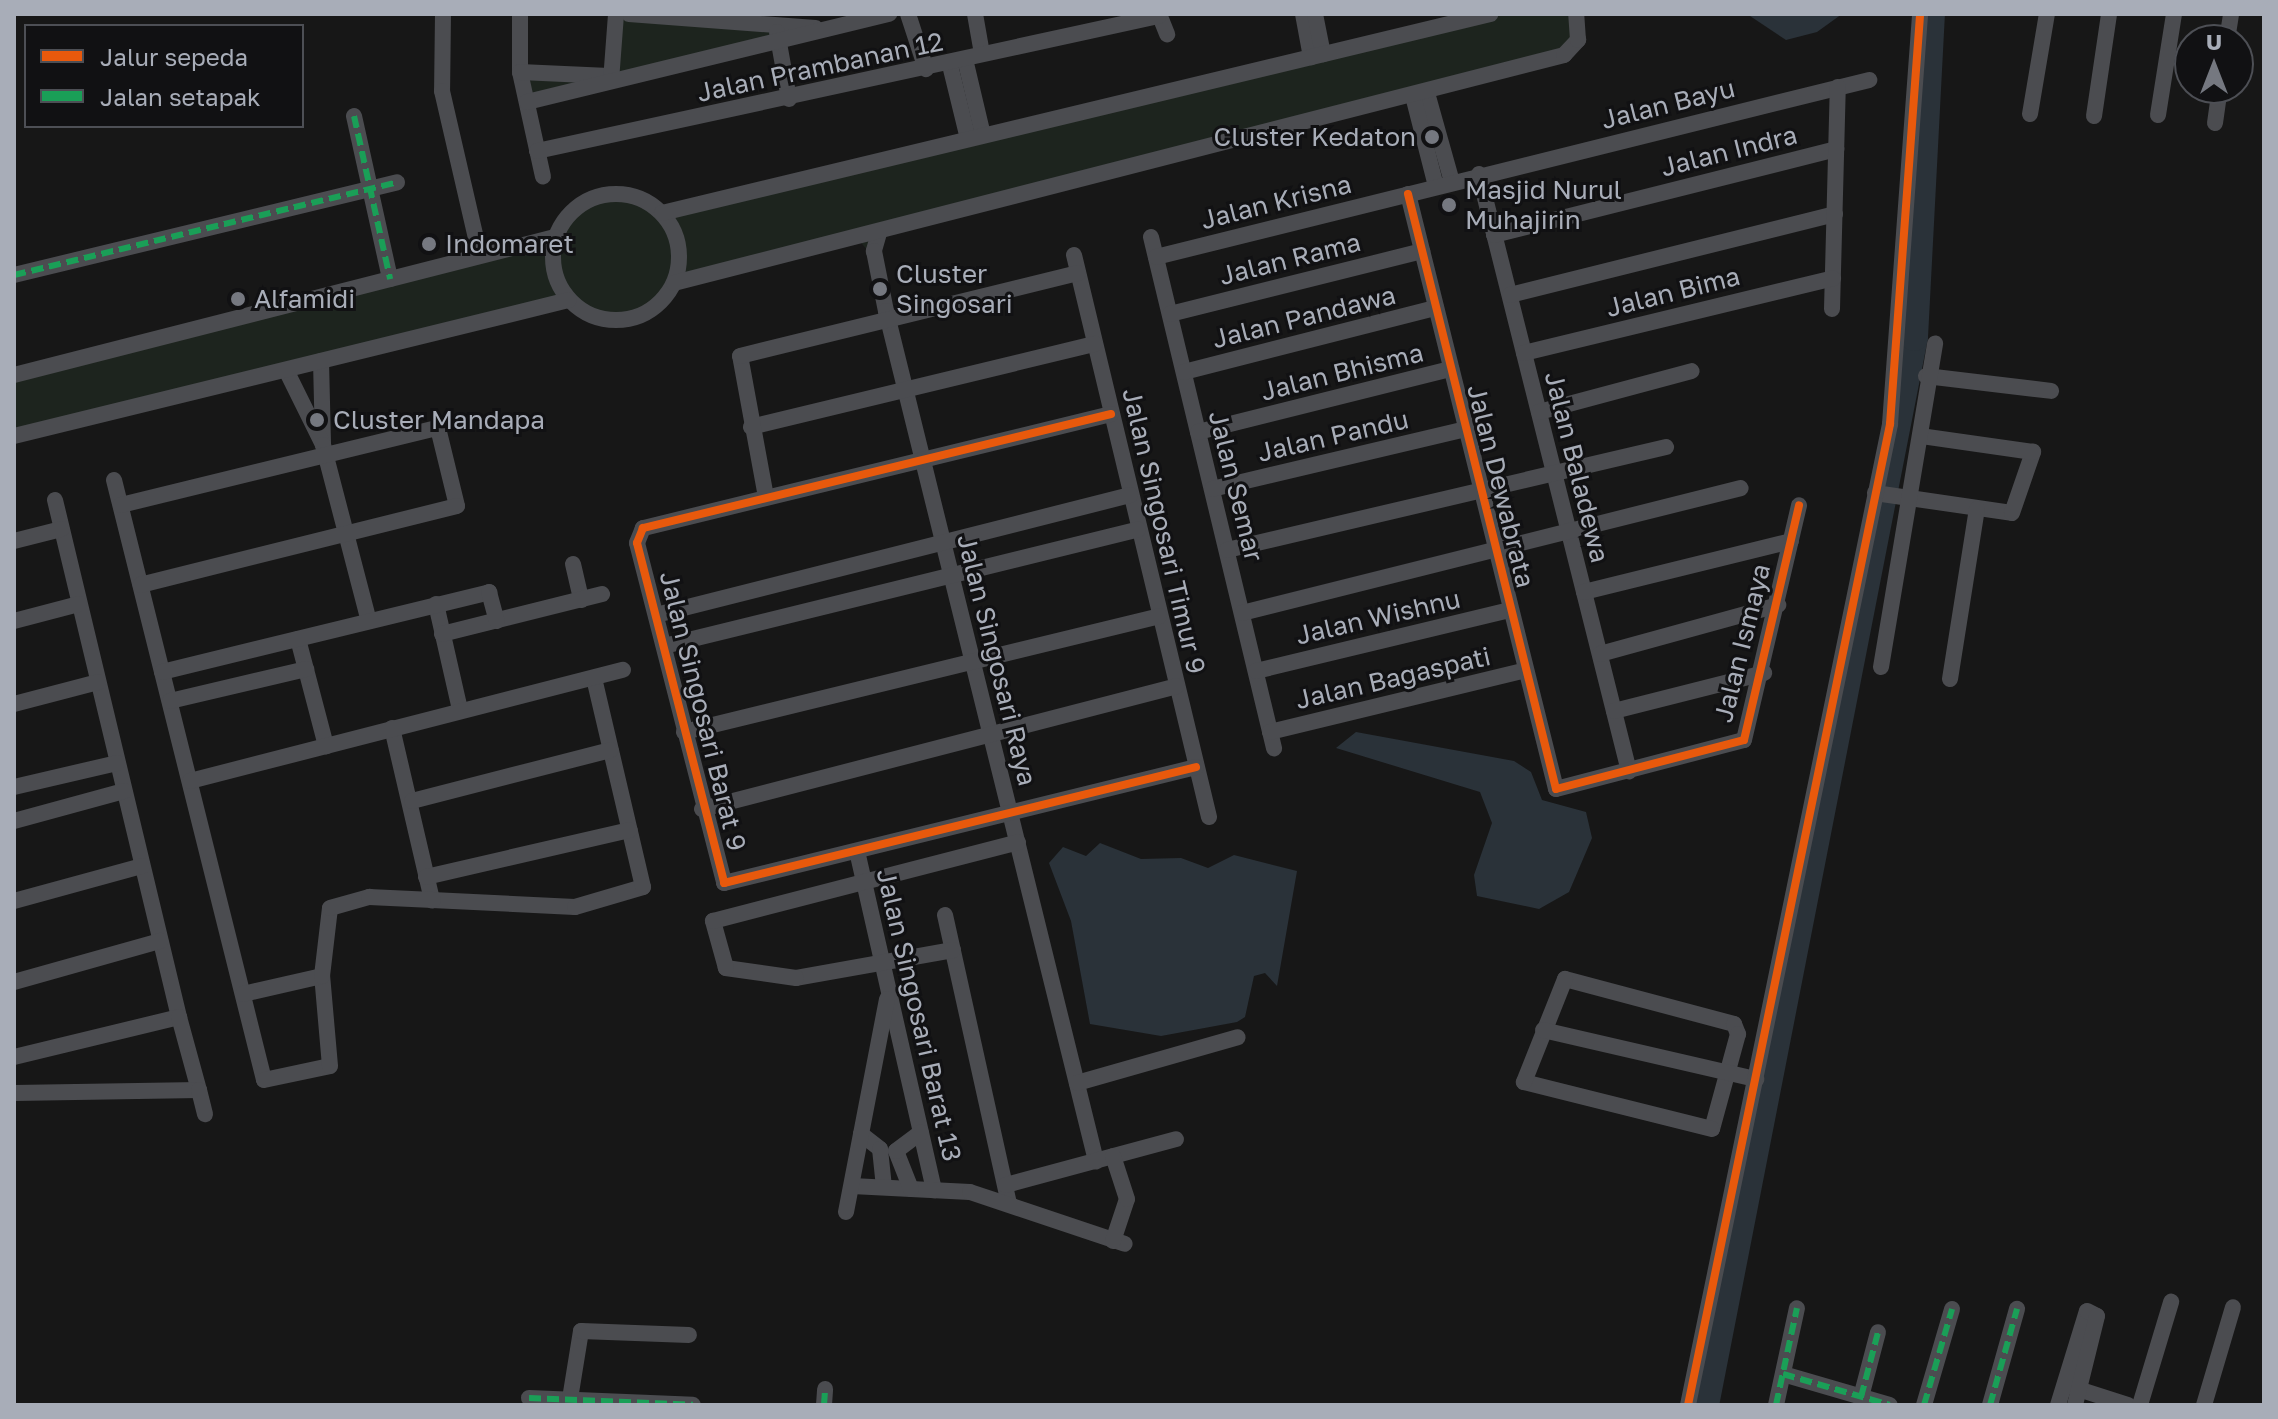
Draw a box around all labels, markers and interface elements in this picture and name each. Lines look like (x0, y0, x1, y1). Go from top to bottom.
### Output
legend (24, 24, 304, 128)
north arrow (2174, 24, 2254, 104)
street label: Jalan Prambanan 12 (694, 26, 946, 108)
text: U (2206, 28, 2222, 55)
text: Jalur sepeda (100, 42, 248, 71)
street label: Jalan Bayu (1598, 72, 1738, 136)
text: Jalan setapak (100, 82, 261, 111)
street label: Jalan Indra (1658, 119, 1800, 183)
place label: Cluster Kedaton (1213, 121, 1416, 153)
marker: Cluster Kedaton (1423, 128, 1441, 146)
street label: Jalan Krisna (1197, 168, 1355, 236)
place label: Masjid Nurul Muhajirin (1465, 174, 1622, 236)
marker: Masjid Nurul Muhajirin (1440, 196, 1458, 214)
street label: Jalan Rama (1216, 226, 1364, 292)
place label: Indomaret (445, 228, 574, 260)
marker: Indomaret (420, 235, 438, 253)
place label: Cluster Singosari (896, 258, 1013, 320)
street label: Jalan Bima (1603, 260, 1743, 324)
street label: Jalan Pandawa (1209, 279, 1399, 355)
marker: Cluster Singosari (871, 280, 889, 298)
place label: Alfamidi (254, 283, 355, 315)
marker: Alfamidi (229, 290, 247, 308)
street label: Jalan Bhisma (1257, 337, 1427, 407)
street label: Jalan Baladewa (1538, 368, 1616, 566)
street label: Jalan Dewabrata (1461, 381, 1541, 591)
street label: Jalan Singosari Timur 9 (1116, 385, 1212, 677)
place label: Cluster Mandapa (333, 404, 545, 436)
street label: Jalan Pandu (1255, 404, 1411, 468)
street label: Jalan Semar (1202, 407, 1270, 565)
marker: Cluster Mandapa (308, 411, 326, 429)
street label: Jalan Singosari Raya (951, 531, 1043, 789)
street label: Jalan Ismaya (1707, 561, 1777, 725)
street label: Jalan Singosari Barat 9 (653, 568, 753, 854)
street label: Jalan Wishnu (1293, 583, 1463, 651)
street label: Jalan Bagaspati (1293, 640, 1493, 716)
street label: Jalan Singosari Barat 13 (870, 866, 968, 1164)

